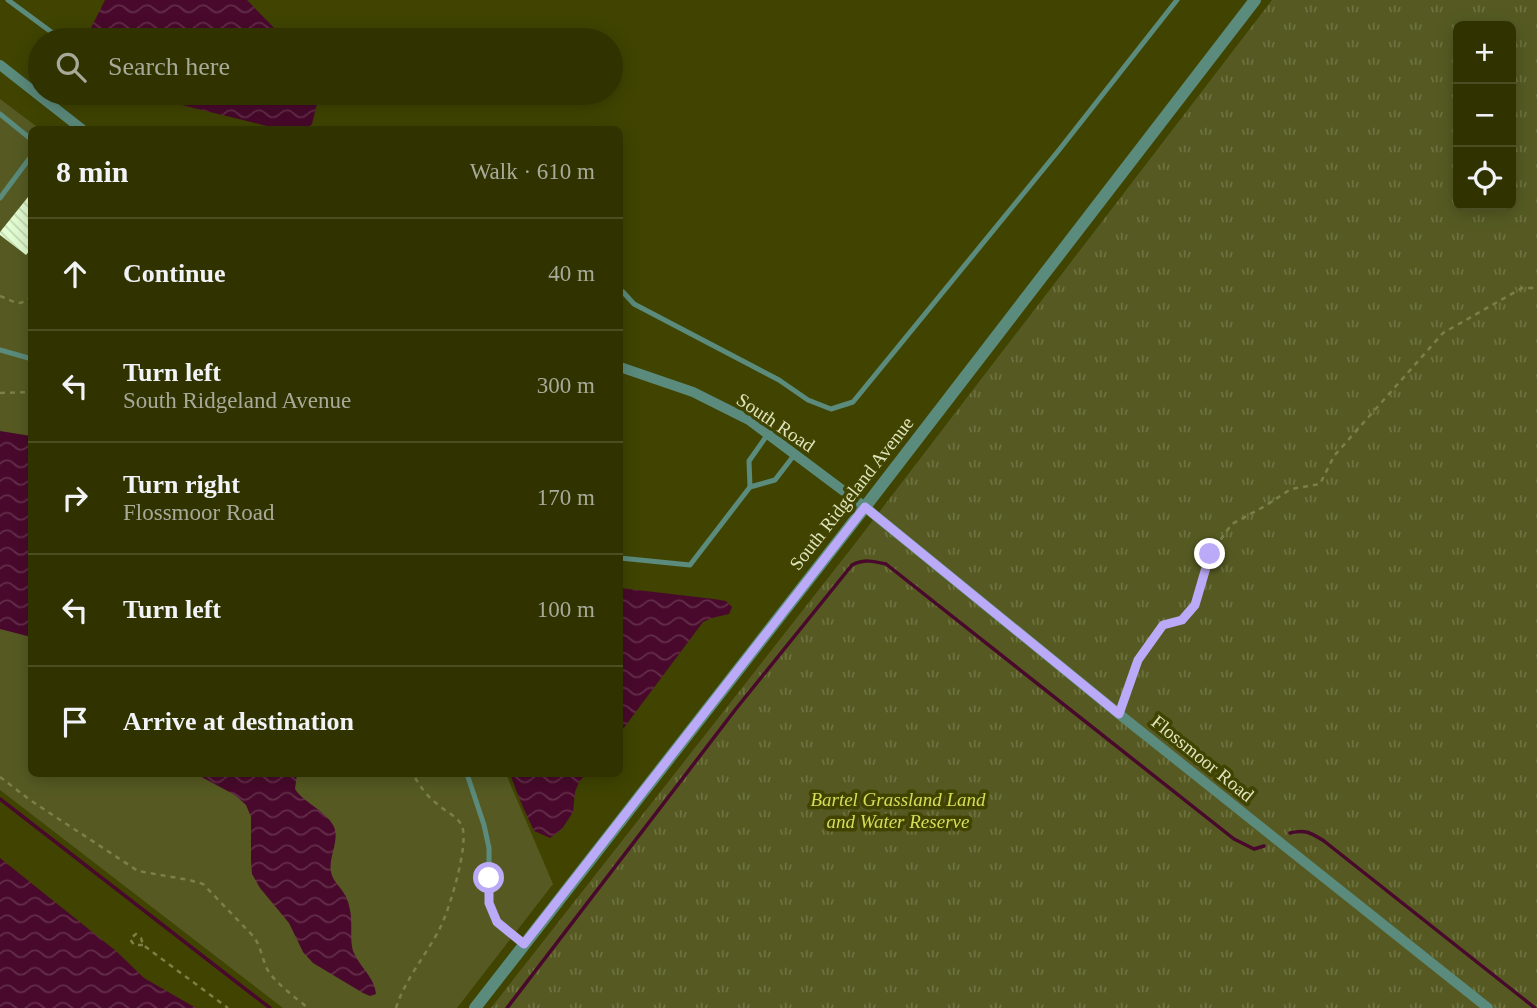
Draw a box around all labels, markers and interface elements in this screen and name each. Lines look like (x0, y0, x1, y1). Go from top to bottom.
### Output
map controls (1453, 21, 1516, 210)
button: + (1453, 21, 1516, 84)
search box (28, 28, 623, 105)
icon: search (52, 48, 90, 86)
text: Search here (108, 52, 230, 81)
button: − (1453, 84, 1516, 147)
button: locate (1453, 147, 1516, 210)
text: 8 min (56, 155, 129, 188)
text: Walk · 610 m (470, 159, 595, 184)
icon: ahead (56, 255, 94, 293)
text: Continue (123, 259, 226, 288)
text: 40 m (548, 261, 595, 286)
text: Turn left (123, 358, 221, 387)
icon: left (56, 367, 94, 405)
text: 300 m (537, 373, 595, 398)
text: South Ridgeland Avenue (123, 388, 351, 413)
street label: South Road (733, 389, 819, 456)
street label: South Ridgeland Avenue (785, 413, 918, 574)
text: Turn right (123, 470, 240, 499)
icon: right (56, 479, 94, 517)
text: 170 m (537, 485, 595, 510)
text: Flossmoor Road (123, 500, 274, 525)
route end (1194, 538, 1225, 569)
icon: left (56, 591, 94, 629)
text: Turn left (123, 595, 221, 624)
text: 100 m (537, 597, 595, 622)
icon: arrive (56, 703, 94, 741)
text: Arrive at destination (123, 707, 354, 736)
street label: Flossmoor Road (1147, 711, 1258, 806)
park label: Bartel Grassland Land and Water Reserve (810, 789, 986, 832)
route start (473, 862, 504, 893)

